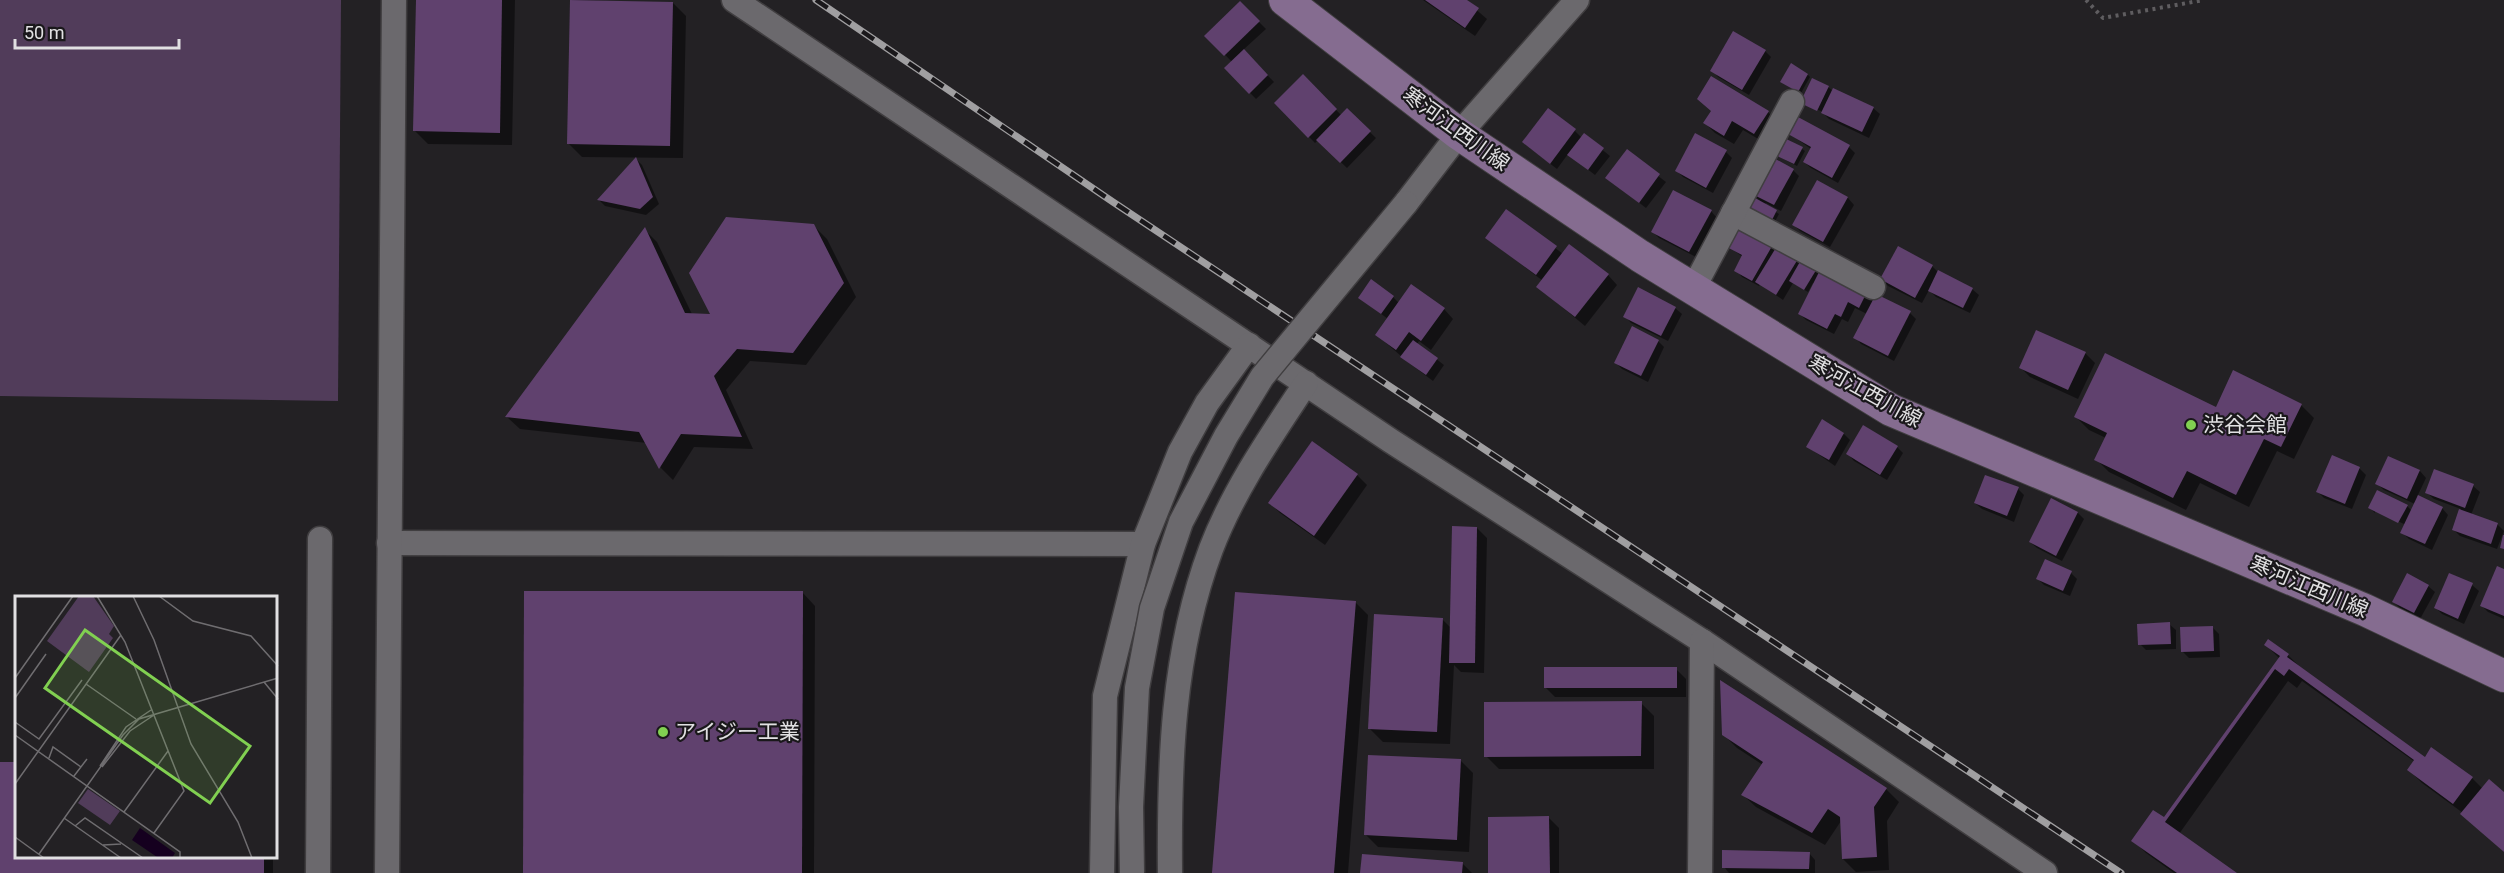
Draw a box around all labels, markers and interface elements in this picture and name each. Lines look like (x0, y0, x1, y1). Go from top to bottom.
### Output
scale bar (15, 12, 178, 50)
text: 50 m (24, 22, 64, 43)
street label: 寒河江西川線 (1398, 82, 1514, 176)
street label: 寒河江西川線 (1804, 350, 1926, 432)
place label: 渋谷会館 (2203, 413, 2287, 437)
marker: 渋谷会館 (2184, 418, 2198, 432)
street label: 寒河江西川線 (2246, 551, 2372, 623)
inset map (15, 596, 278, 858)
place label: アイジー工業 (675, 720, 800, 744)
marker: アイジー工業 (656, 725, 670, 739)

